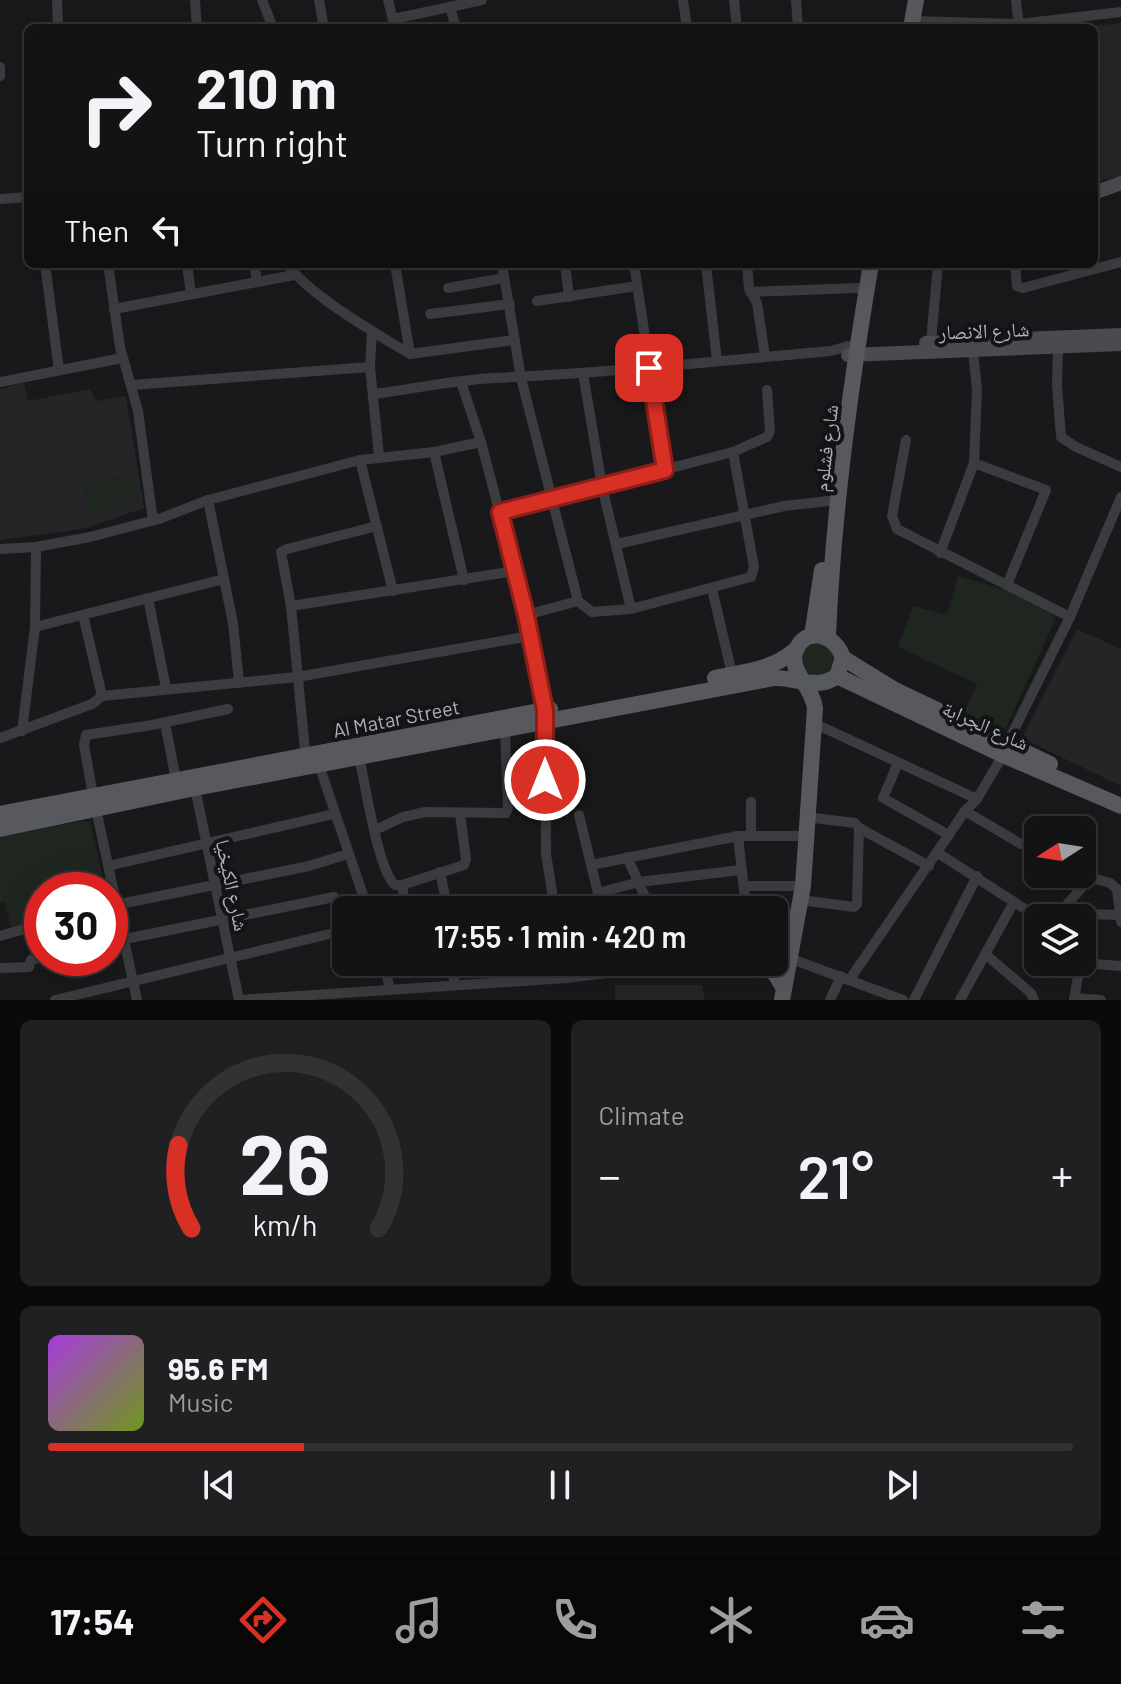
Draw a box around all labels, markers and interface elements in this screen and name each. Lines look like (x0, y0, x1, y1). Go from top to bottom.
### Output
text: 210 m (196, 53, 337, 120)
icon: right (64, 56, 168, 160)
text: Turn right (196, 121, 348, 164)
icon: left (145, 208, 189, 252)
text: Then (64, 212, 129, 248)
street label: شارع الانصار (937, 316, 1030, 346)
pin (615, 334, 683, 402)
icon: arrive (627, 346, 671, 390)
street label: شارع فشلوم (808, 403, 845, 493)
street label: Al Matar Street (331, 694, 461, 742)
street label: شارع الجرابة (938, 695, 1033, 756)
position arrow (503, 738, 587, 822)
north arrow (1024, 816, 1096, 888)
map controls (1024, 816, 1096, 976)
street label: شارع الكيخيا (210, 837, 254, 933)
speed limit sign: 30 (24, 872, 128, 976)
button: layers (1024, 904, 1096, 976)
text: 17:55 · 1 min · 420 m (434, 918, 686, 954)
text: Climate (599, 1099, 685, 1130)
text: 26 (240, 1112, 331, 1212)
text: 21° (798, 1139, 874, 1211)
text: − (599, 1148, 621, 1201)
text: + (1051, 1148, 1073, 1201)
text: km/h (253, 1207, 318, 1242)
text: 95.6 FM (168, 1350, 269, 1386)
text: Music (168, 1386, 233, 1417)
icon: previous (197, 1463, 241, 1507)
icon: pause (538, 1463, 582, 1507)
icon: next (880, 1463, 924, 1507)
icon: directions (235, 1592, 291, 1648)
icon: music (391, 1592, 447, 1648)
icon: phone (547, 1592, 603, 1648)
icon: climate (703, 1592, 759, 1648)
icon: car (859, 1592, 915, 1648)
icon: filters (1015, 1592, 1071, 1648)
text: 17:54 (50, 1599, 135, 1642)

